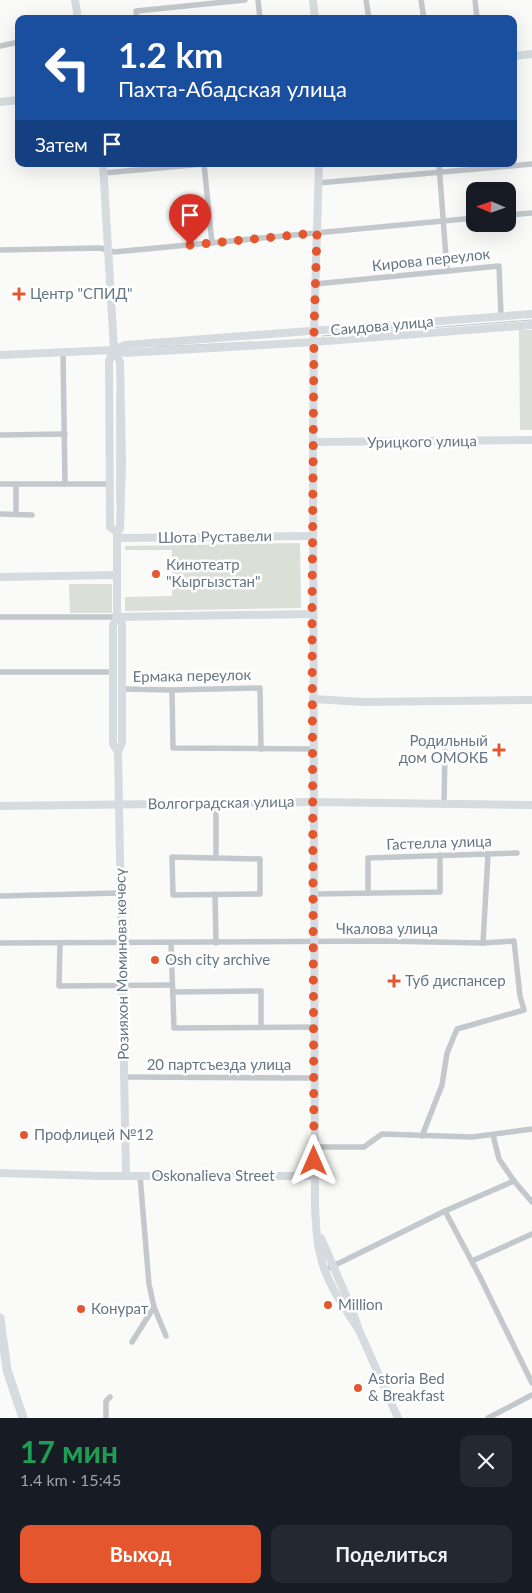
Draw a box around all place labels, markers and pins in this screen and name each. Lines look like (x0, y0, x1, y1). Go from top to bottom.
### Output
pin (169, 194, 211, 245)
place label: Центр "СПИД" (30, 284, 133, 302)
marker: Центр "СПИД" (12, 287, 26, 301)
place label: Кинотеатр "Кыргызстан" (166, 555, 261, 590)
marker: Кинотеатр "Кыргызстан" (150, 568, 162, 580)
place label: Родильный дом ОМОКБ (399, 731, 488, 766)
marker: Родильный дом ОМОКБ (492, 743, 506, 757)
place label: Osh city archive (165, 950, 270, 968)
marker: Osh city archive (149, 954, 161, 966)
place label: Туб диспансер (405, 971, 506, 989)
marker: Туб диспансер (387, 974, 401, 988)
place label: Профлицей №12 (34, 1125, 154, 1143)
marker: Профлицей №12 (18, 1129, 30, 1141)
place label: Million (338, 1295, 383, 1313)
place label: Конурат (91, 1299, 149, 1317)
marker: Million (322, 1299, 334, 1311)
marker: Конурат (75, 1303, 87, 1315)
place label: Astoria Bed & Breakfast (368, 1369, 445, 1404)
marker: Astoria Bed & Breakfast (352, 1382, 364, 1394)

